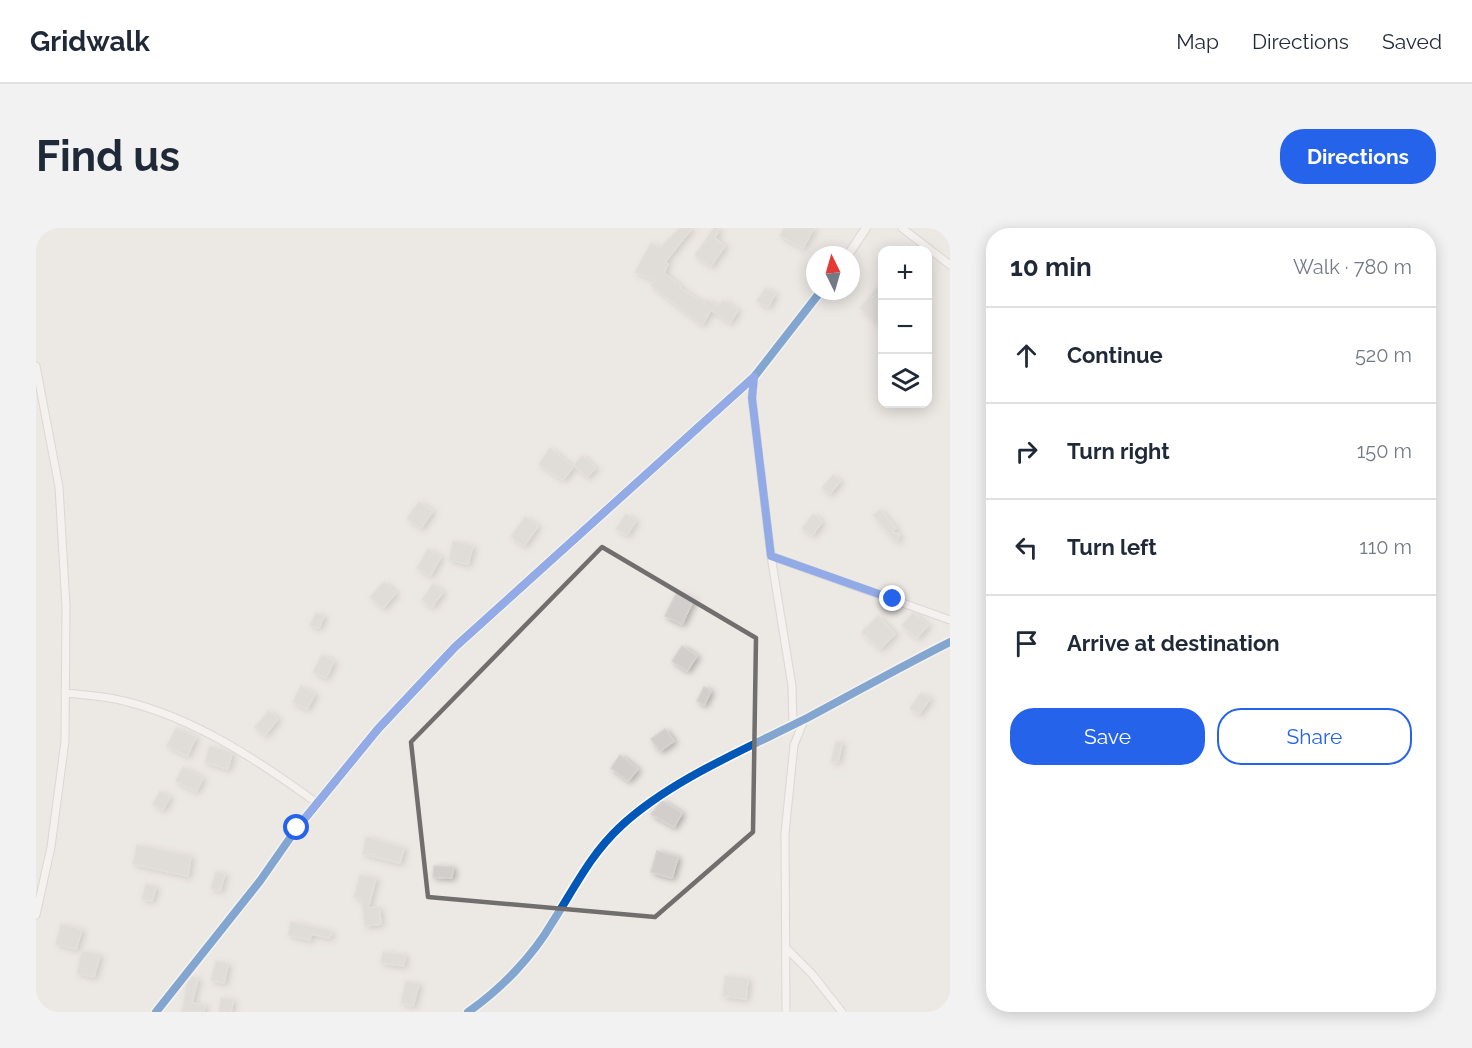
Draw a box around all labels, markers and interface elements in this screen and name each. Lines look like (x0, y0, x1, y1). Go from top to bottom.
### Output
text: Gridwalk (30, 25, 150, 58)
text: Map (1176, 29, 1219, 54)
text: Directions (1252, 29, 1349, 54)
text: Saved (1382, 29, 1442, 54)
button: Directions (1280, 129, 1436, 184)
text: Find us (36, 132, 180, 181)
north arrow (806, 246, 860, 300)
map controls (878, 246, 932, 408)
button: + (878, 246, 932, 300)
text: 10 min (1010, 252, 1092, 282)
text: Walk · 780 m (1293, 255, 1412, 279)
button: − (878, 300, 932, 354)
icon: ahead (1010, 339, 1043, 372)
text: Continue (1067, 342, 1163, 368)
text: 520 m (1355, 343, 1412, 367)
button: layers (878, 354, 932, 408)
icon: right (1010, 435, 1043, 468)
text: Turn right (1067, 438, 1170, 464)
text: 150 m (1357, 439, 1412, 463)
icon: left (1010, 531, 1043, 564)
text: Turn left (1067, 534, 1157, 560)
text: 110 m (1359, 535, 1412, 559)
route end (879, 585, 905, 611)
icon: arrive (1010, 627, 1043, 660)
text: Arrive at destination (1067, 630, 1280, 656)
button: Save (1010, 708, 1205, 765)
button: Share (1217, 708, 1412, 765)
route start (283, 814, 309, 840)

